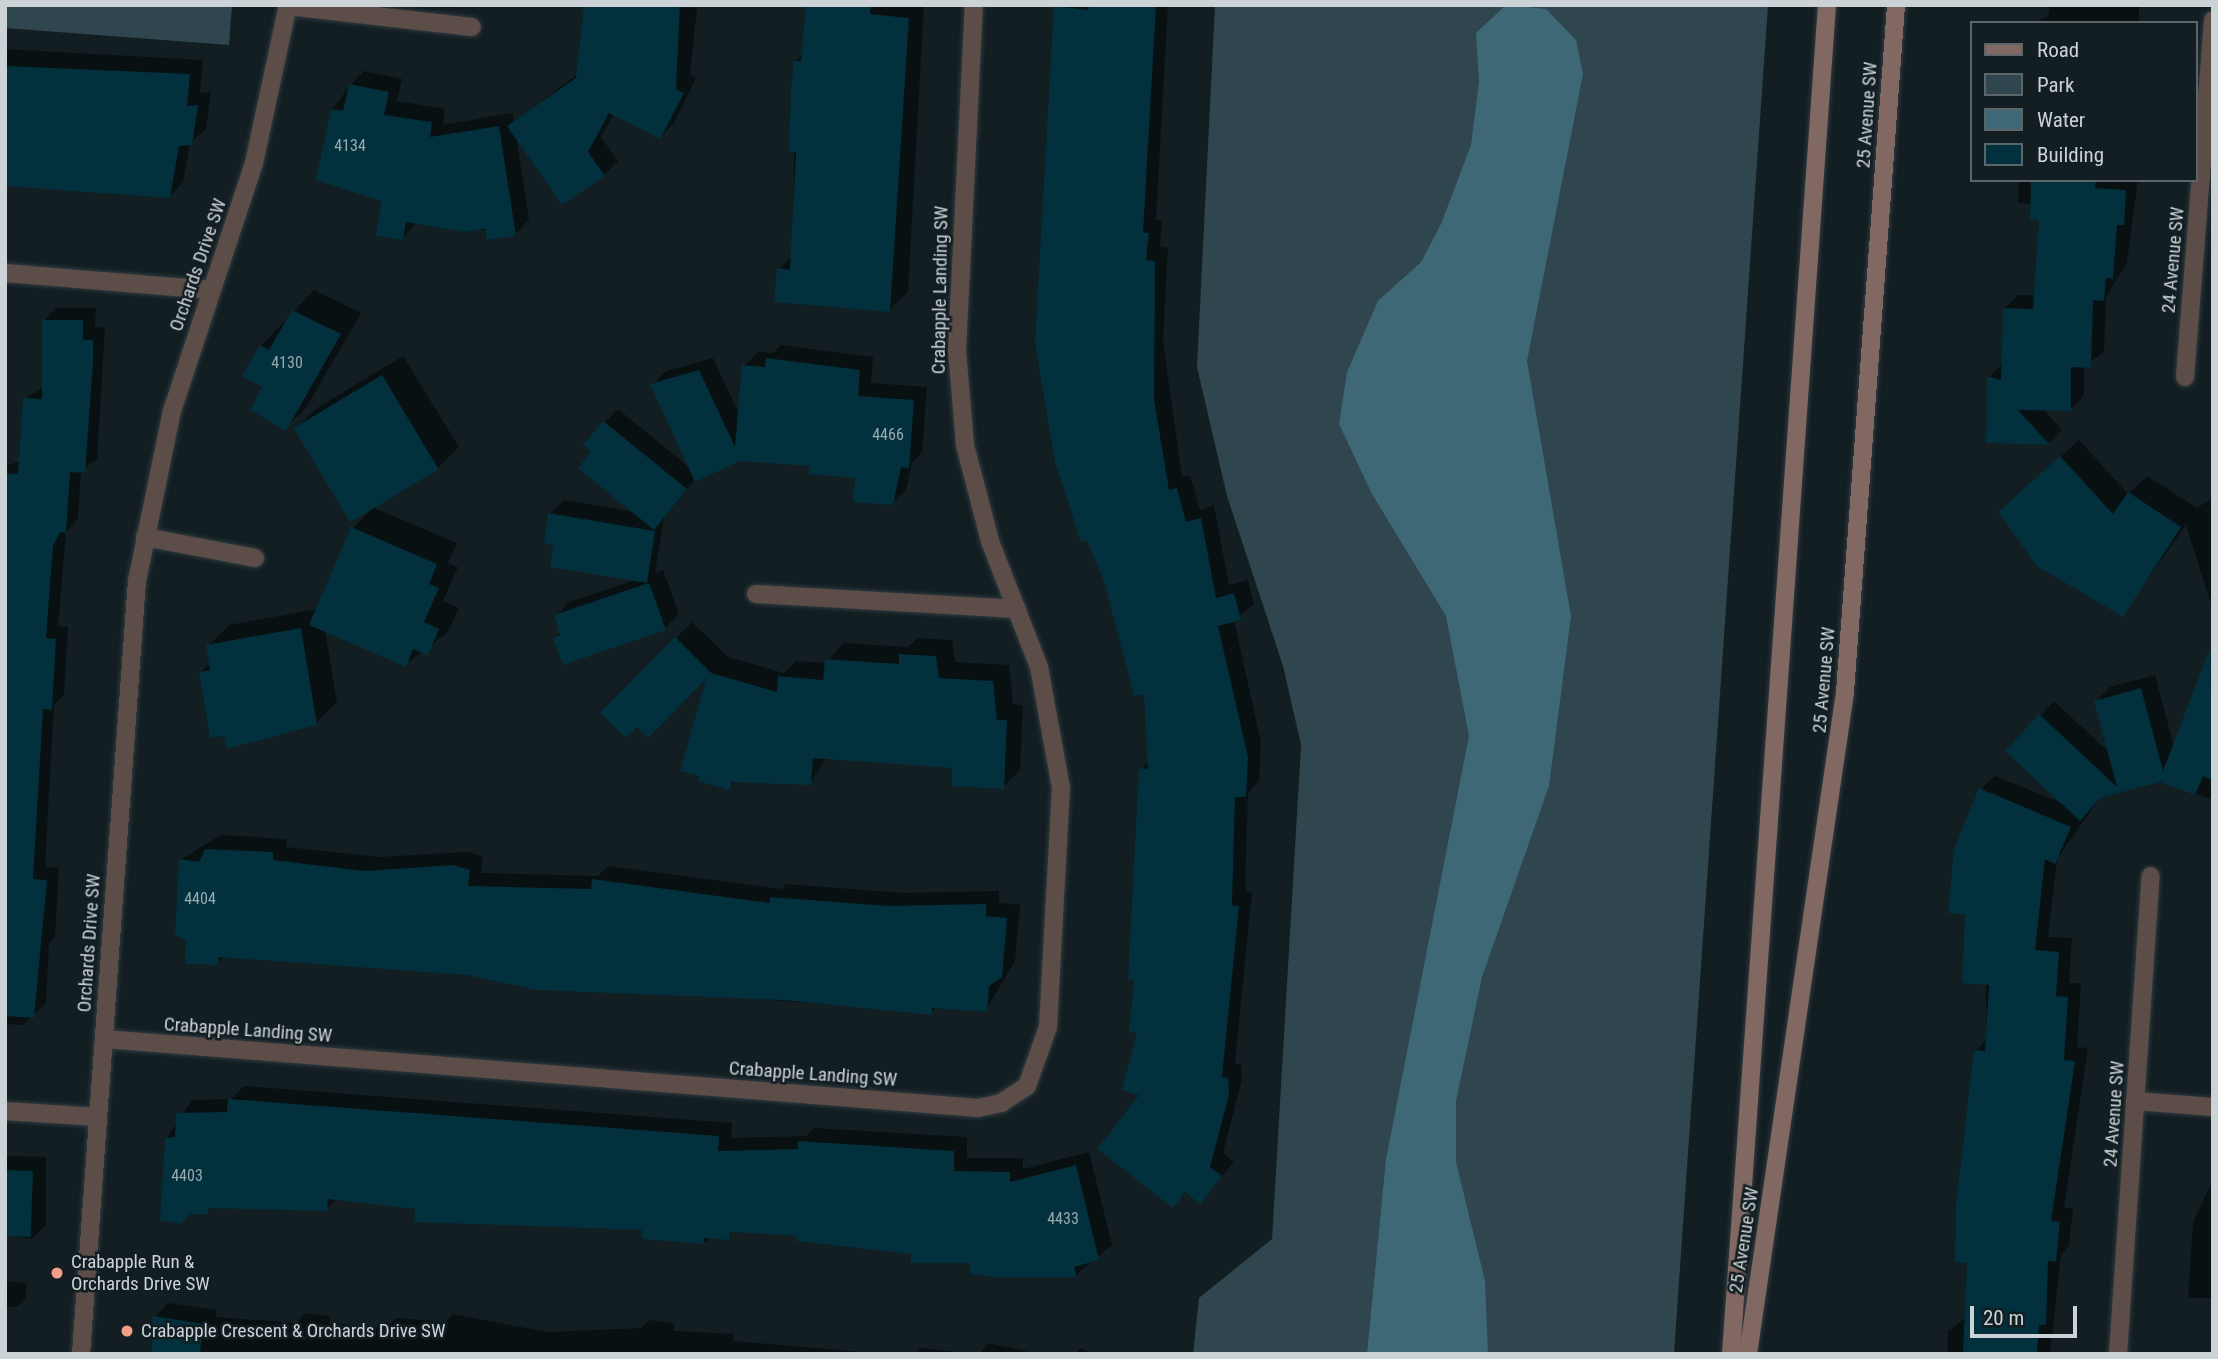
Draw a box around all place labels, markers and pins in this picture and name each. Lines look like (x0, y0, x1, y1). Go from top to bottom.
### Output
place label: Crabapple Run & Orchards Drive SW (71, 1251, 210, 1295)
marker: Crabapple Run & Orchards Drive SW (49, 1265, 65, 1281)
place label: Crabapple Crescent & Orchards Drive SW (141, 1320, 445, 1342)
marker: Crabapple Crescent & Orchards Drive SW (119, 1323, 135, 1339)

